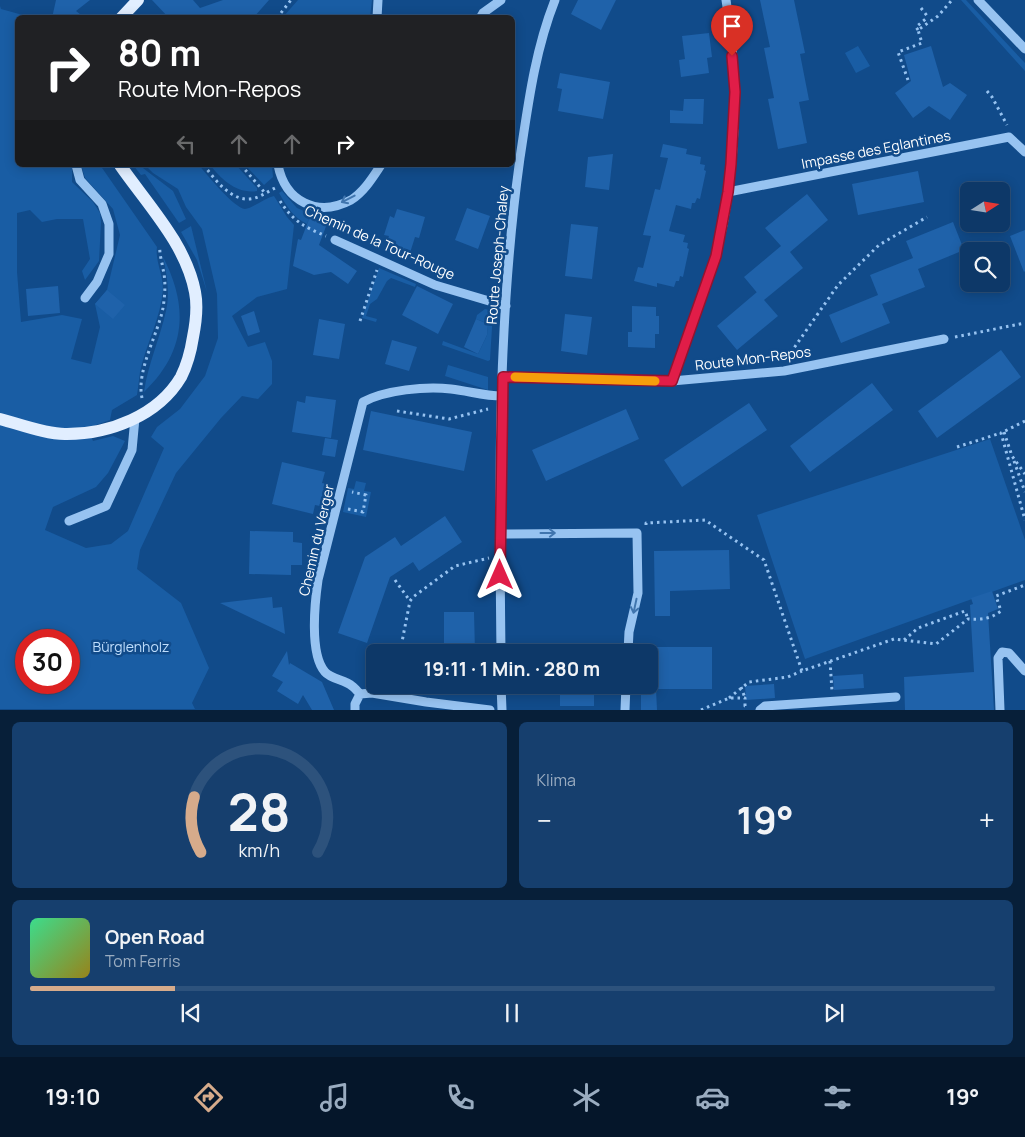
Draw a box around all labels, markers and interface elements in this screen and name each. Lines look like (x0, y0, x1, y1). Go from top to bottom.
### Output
pin (711, 5, 753, 56)
icon: arrive (718, 12, 746, 40)
text: 80 m (118, 29, 201, 77)
icon: right (35, 35, 100, 100)
text: Route Mon-Repos (118, 74, 301, 104)
street label: Impasse des Eglantines (800, 125, 952, 173)
icon: left (172, 130, 200, 158)
icon: ahead (225, 130, 253, 158)
icon: ahead (278, 130, 306, 158)
icon: right (331, 130, 359, 158)
north arrow (960, 182, 1010, 232)
map controls (960, 182, 1010, 292)
street label: Route Joseph-Chaley (481, 184, 513, 325)
one-way arrow (341, 195, 356, 205)
street label: Chemin de la Tour-Rouge (302, 200, 458, 284)
button: search (960, 242, 1010, 292)
street label: Route Mon-Repos (694, 341, 812, 375)
street label: Chemin du Verger (294, 482, 338, 598)
one-way arrow (540, 528, 556, 538)
position arrow (473, 548, 525, 600)
one-way arrow (630, 598, 639, 614)
speed limit sign: 30 (15, 629, 80, 694)
park label: Bürglenholz (93, 637, 169, 656)
text: 19:11 · 1 Min. · 280 m (424, 656, 600, 682)
text: Klima (537, 769, 576, 791)
text: 28 (228, 776, 291, 847)
text: 19° (737, 793, 794, 845)
text: − (537, 801, 552, 839)
text: + (979, 801, 995, 839)
text: km/h (238, 838, 280, 862)
text: Open Road (105, 924, 205, 950)
text: Tom Ferris (105, 950, 180, 972)
icon: previous (177, 999, 205, 1027)
icon: pause (498, 999, 526, 1027)
icon: next (820, 999, 848, 1027)
icon: directions (191, 1080, 226, 1115)
icon: music (317, 1080, 352, 1115)
icon: phone (443, 1080, 478, 1115)
icon: climate (569, 1080, 604, 1115)
icon: car (695, 1080, 730, 1115)
icon: filters (820, 1080, 855, 1115)
text: 19:10 (45, 1082, 100, 1112)
text: 19° (946, 1082, 980, 1112)

